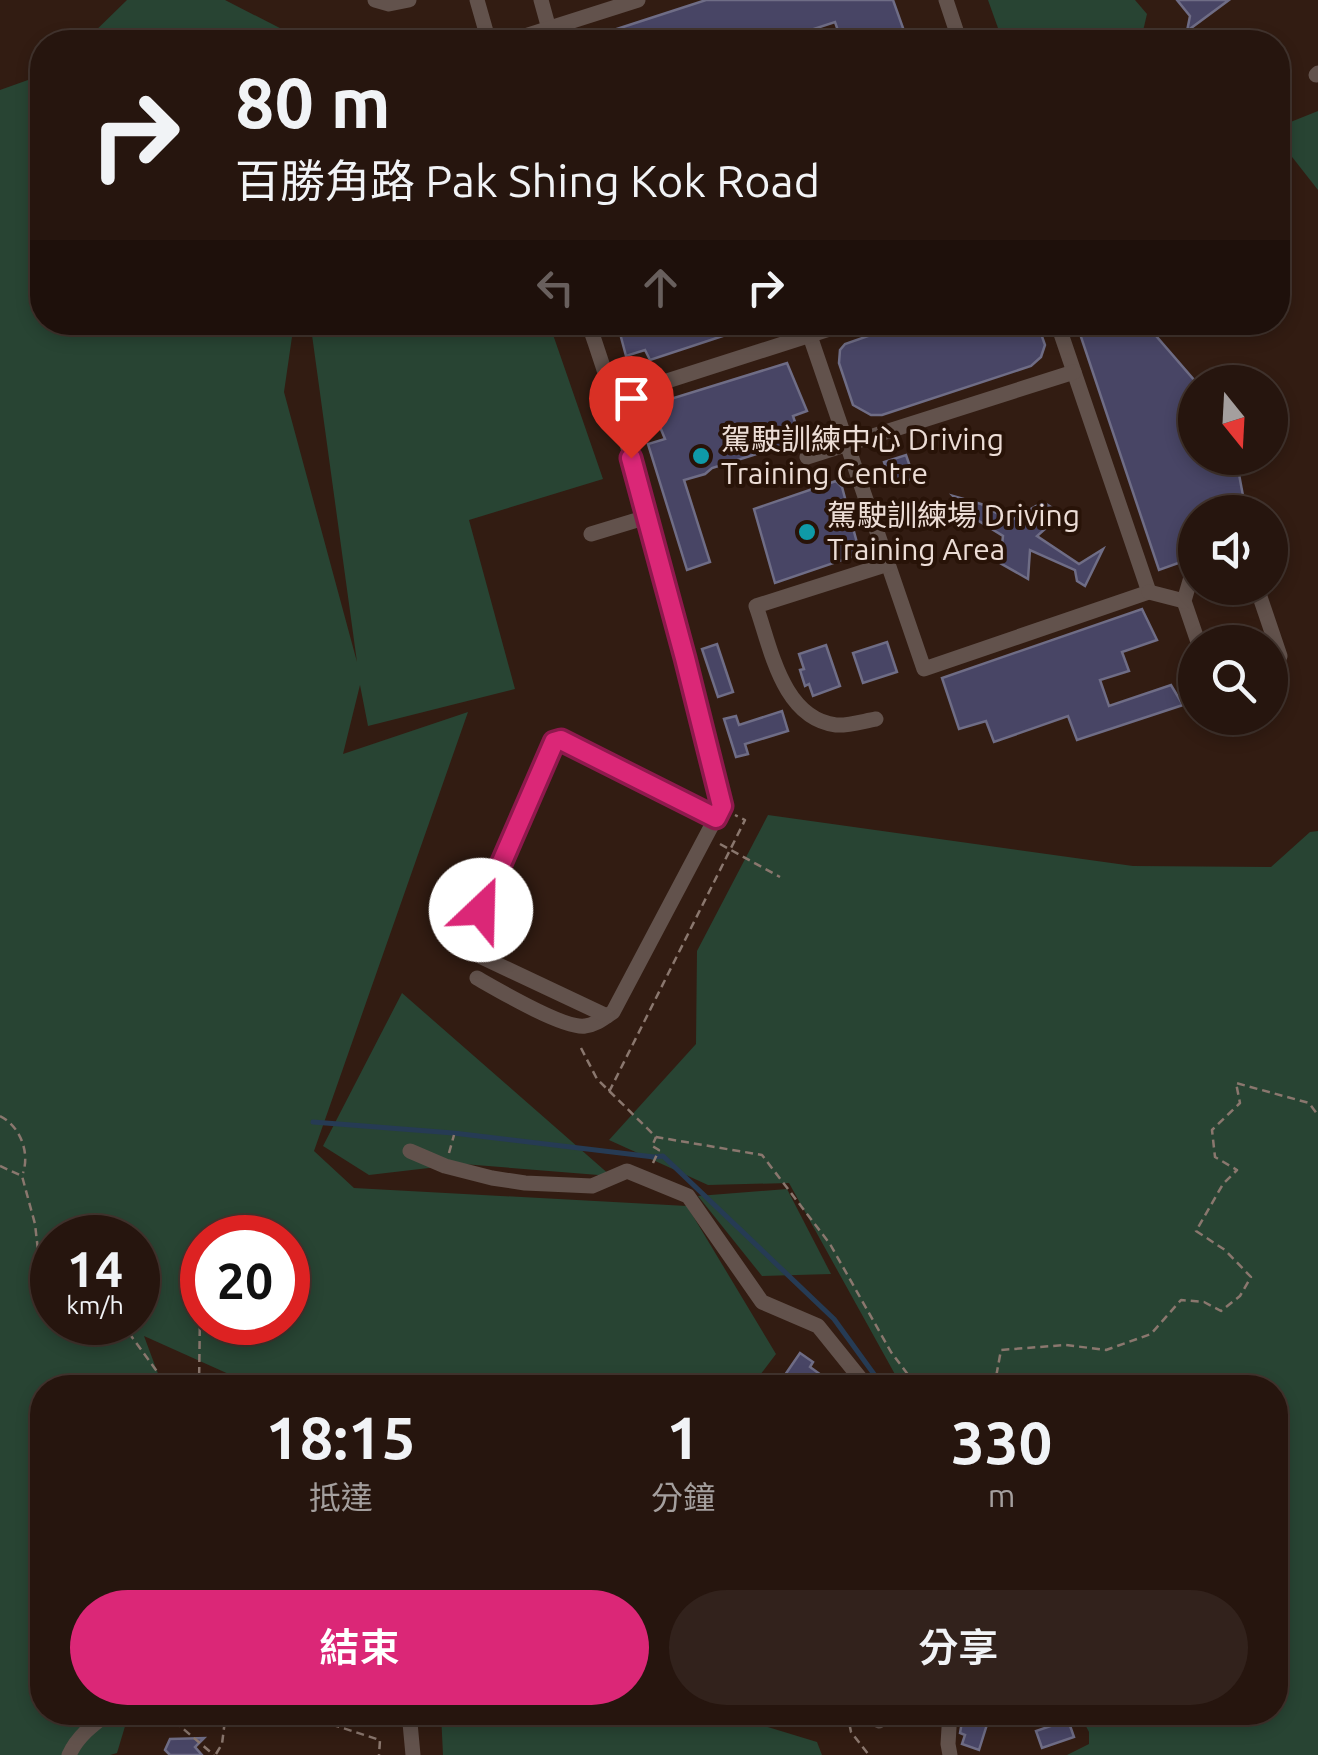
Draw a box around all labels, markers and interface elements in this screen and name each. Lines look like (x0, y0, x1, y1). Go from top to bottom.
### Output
text: 80 m (235, 63, 391, 141)
icon: right (70, 70, 200, 200)
text: 百勝角路 Pak Shing Kok Road (235, 155, 820, 206)
icon: left (528, 260, 583, 315)
icon: ahead (633, 260, 688, 315)
icon: right (738, 260, 793, 315)
pin (589, 356, 674, 459)
north arrow (1178, 365, 1288, 475)
map controls (1178, 365, 1288, 735)
icon: arrive (604, 371, 659, 426)
place label: 駕駛訓練中心 Driving Training Centre (721, 422, 1004, 490)
marker: 駕駛訓練中心 Driving Training Centre (690, 445, 712, 467)
button: sound (1178, 495, 1288, 605)
place label: 駕駛訓練場 Driving Training Area (827, 498, 1080, 566)
marker: 駕駛訓練場 Driving Training Area (796, 521, 818, 543)
button: search (1178, 625, 1288, 735)
position arrow (429, 858, 533, 962)
speed limit sign: 20 (180, 1215, 310, 1345)
text: 14 (67, 1240, 123, 1296)
text: km/h (66, 1291, 124, 1319)
text: 18:15 (266, 1403, 416, 1470)
text: 1 (666, 1403, 700, 1470)
text: 330 (951, 1408, 1052, 1475)
text: m (988, 1477, 1015, 1513)
text: 抵達 (309, 1479, 373, 1515)
text: 分鐘 (651, 1479, 715, 1515)
button: 結束 (70, 1590, 649, 1705)
button: 分享 (669, 1590, 1248, 1705)

